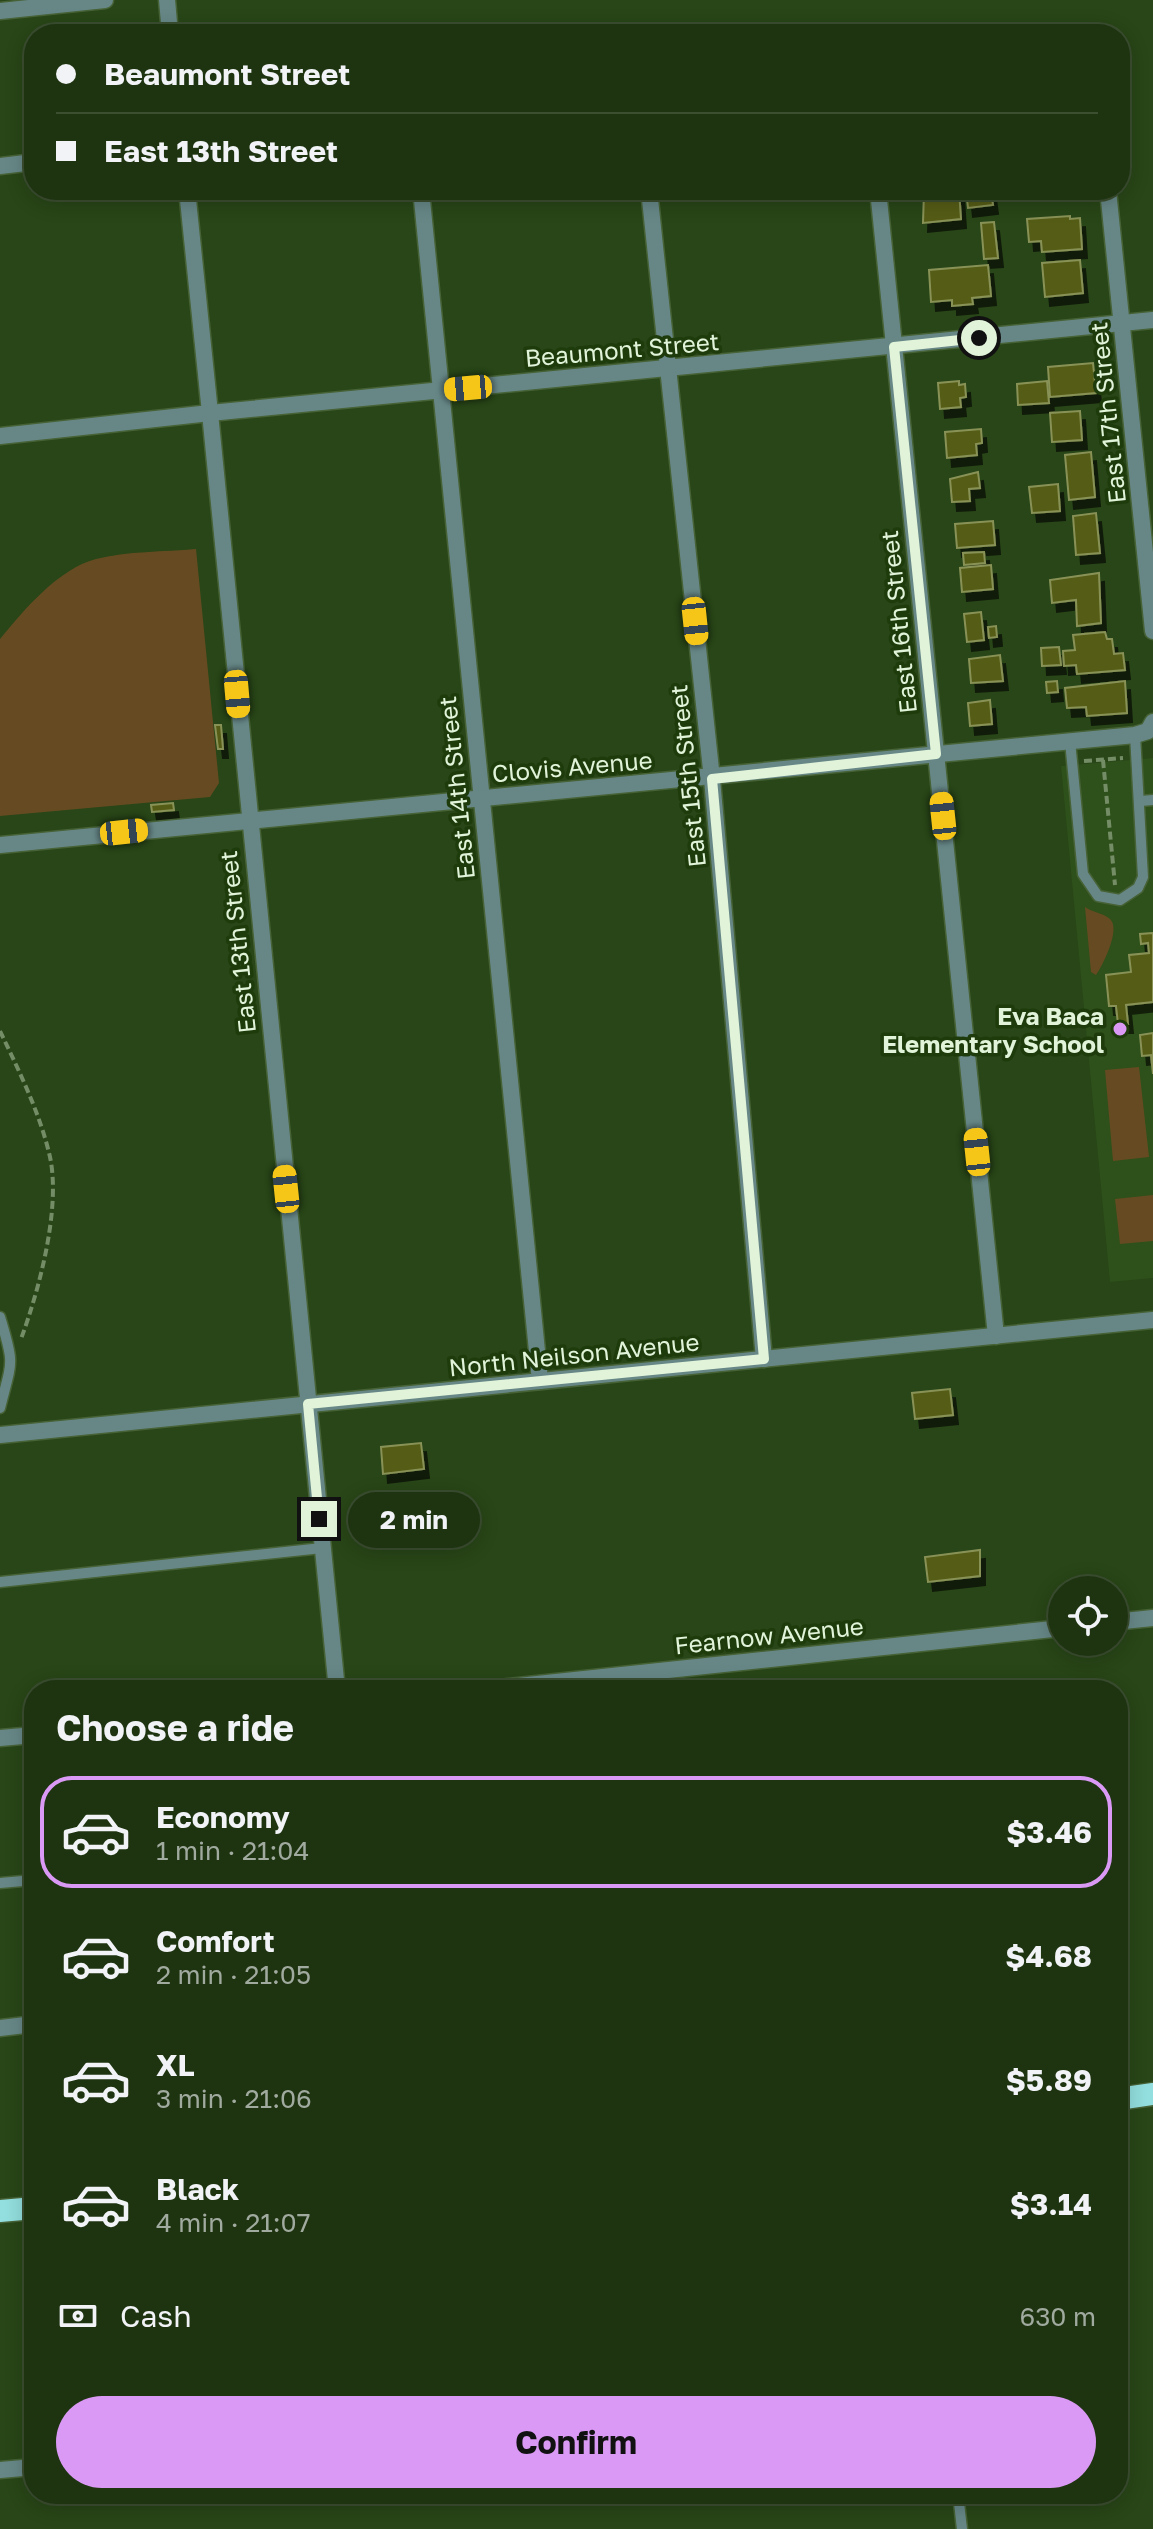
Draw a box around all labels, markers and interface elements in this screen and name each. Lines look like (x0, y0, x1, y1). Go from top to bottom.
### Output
text: Beaumont Street (104, 56, 350, 92)
text: East 13th Street (104, 133, 338, 169)
route start (961, 320, 997, 356)
street label: East 17th Street (1083, 321, 1131, 505)
street label: Beaumont Street (524, 326, 720, 372)
car (443, 374, 493, 402)
street label: East 16th Street (874, 529, 922, 715)
car (681, 596, 709, 646)
car (223, 669, 251, 719)
street label: East 15th Street (663, 683, 711, 869)
street label: East 14th Street (432, 695, 480, 881)
street label: Clovis Avenue (491, 745, 653, 787)
car (929, 791, 957, 841)
car (99, 818, 149, 846)
street label: East 13th Street (213, 849, 261, 1035)
place label: Eva Baca Elementary School (882, 1001, 1104, 1058)
marker: Eva Baca Elementary School (1111, 1020, 1129, 1038)
car (963, 1127, 991, 1177)
car (272, 1164, 300, 1214)
street label: North Neilson Avenue (447, 1326, 701, 1382)
callout: 2 min (347, 1491, 479, 1547)
route end (301, 1501, 337, 1537)
text: 2 min (380, 1504, 448, 1535)
map controls (1048, 1576, 1128, 1656)
button: locate (1048, 1576, 1128, 1656)
street label: Fearnow Avenue (673, 1611, 865, 1659)
text: Choose a ride (56, 1706, 294, 1749)
icon: car (60, 1796, 132, 1868)
text: Economy (156, 1799, 290, 1835)
text: $3.46 (1006, 1814, 1092, 1850)
text: 1 min · 21:04 (156, 1835, 309, 1866)
icon: car (60, 1920, 132, 1992)
text: Comfort (156, 1923, 275, 1959)
text: $4.68 (1005, 1938, 1092, 1974)
text: 2 min · 21:05 (156, 1959, 311, 1990)
icon: car (60, 2044, 132, 2116)
text: XL (156, 2047, 195, 2083)
text: $5.89 (1006, 2062, 1092, 2098)
text: 3 min · 21:06 (156, 2083, 312, 2114)
icon: car (60, 2168, 132, 2240)
text: Black (156, 2171, 239, 2207)
text: $3.14 (1010, 2186, 1092, 2222)
text: 4 min · 21:07 (156, 2207, 311, 2238)
icon: cash (56, 2294, 100, 2338)
text: Cash (120, 2298, 192, 2334)
text: 630 m (1019, 2301, 1096, 2332)
button: Confirm (56, 2396, 1096, 2488)

